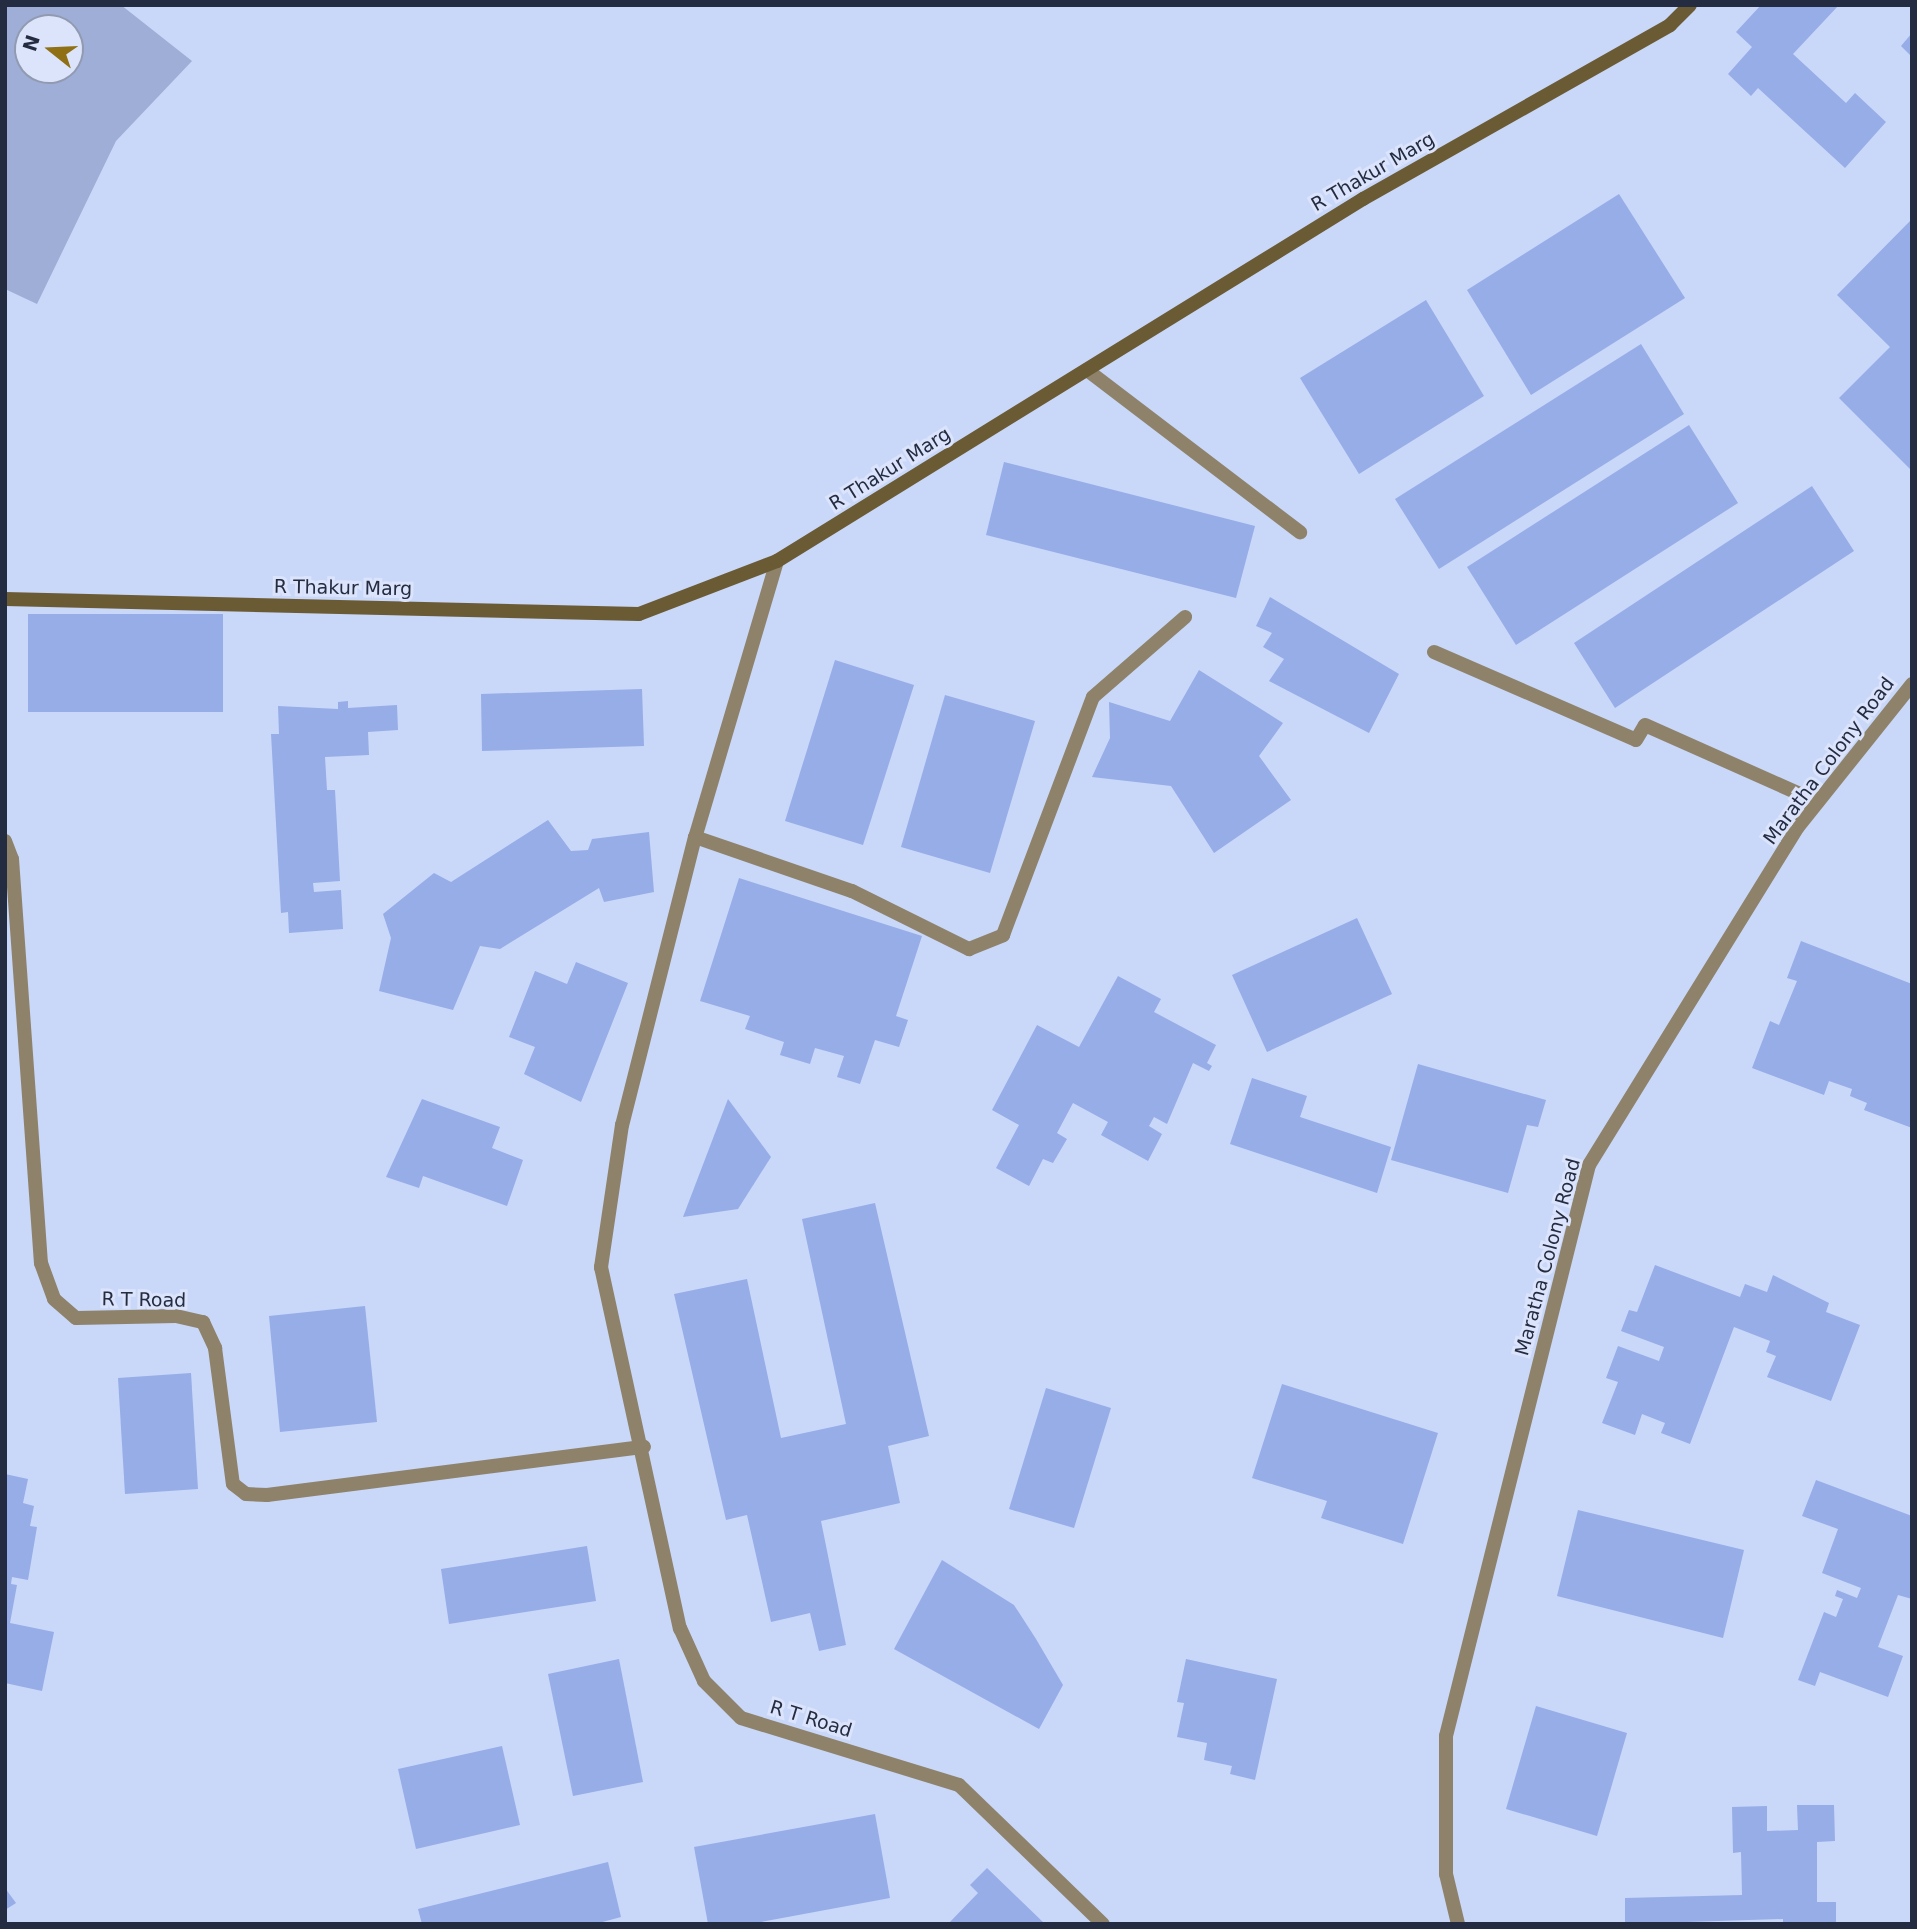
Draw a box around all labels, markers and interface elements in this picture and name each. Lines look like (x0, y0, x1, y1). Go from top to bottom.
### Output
north arrow (14, 14, 84, 84)
text: N (18, 32, 44, 54)
street label: R Thakur Marg (1307, 128, 1439, 216)
street label: R Thakur Marg (825, 423, 955, 515)
street label: R Thakur Marg (274, 575, 412, 601)
street label: Maratha Colony Road (1759, 673, 1899, 849)
street label: Maratha Colony Road (1511, 1156, 1585, 1358)
street label: R T Road (102, 1288, 186, 1312)
street label: R T Road (767, 1696, 855, 1742)

